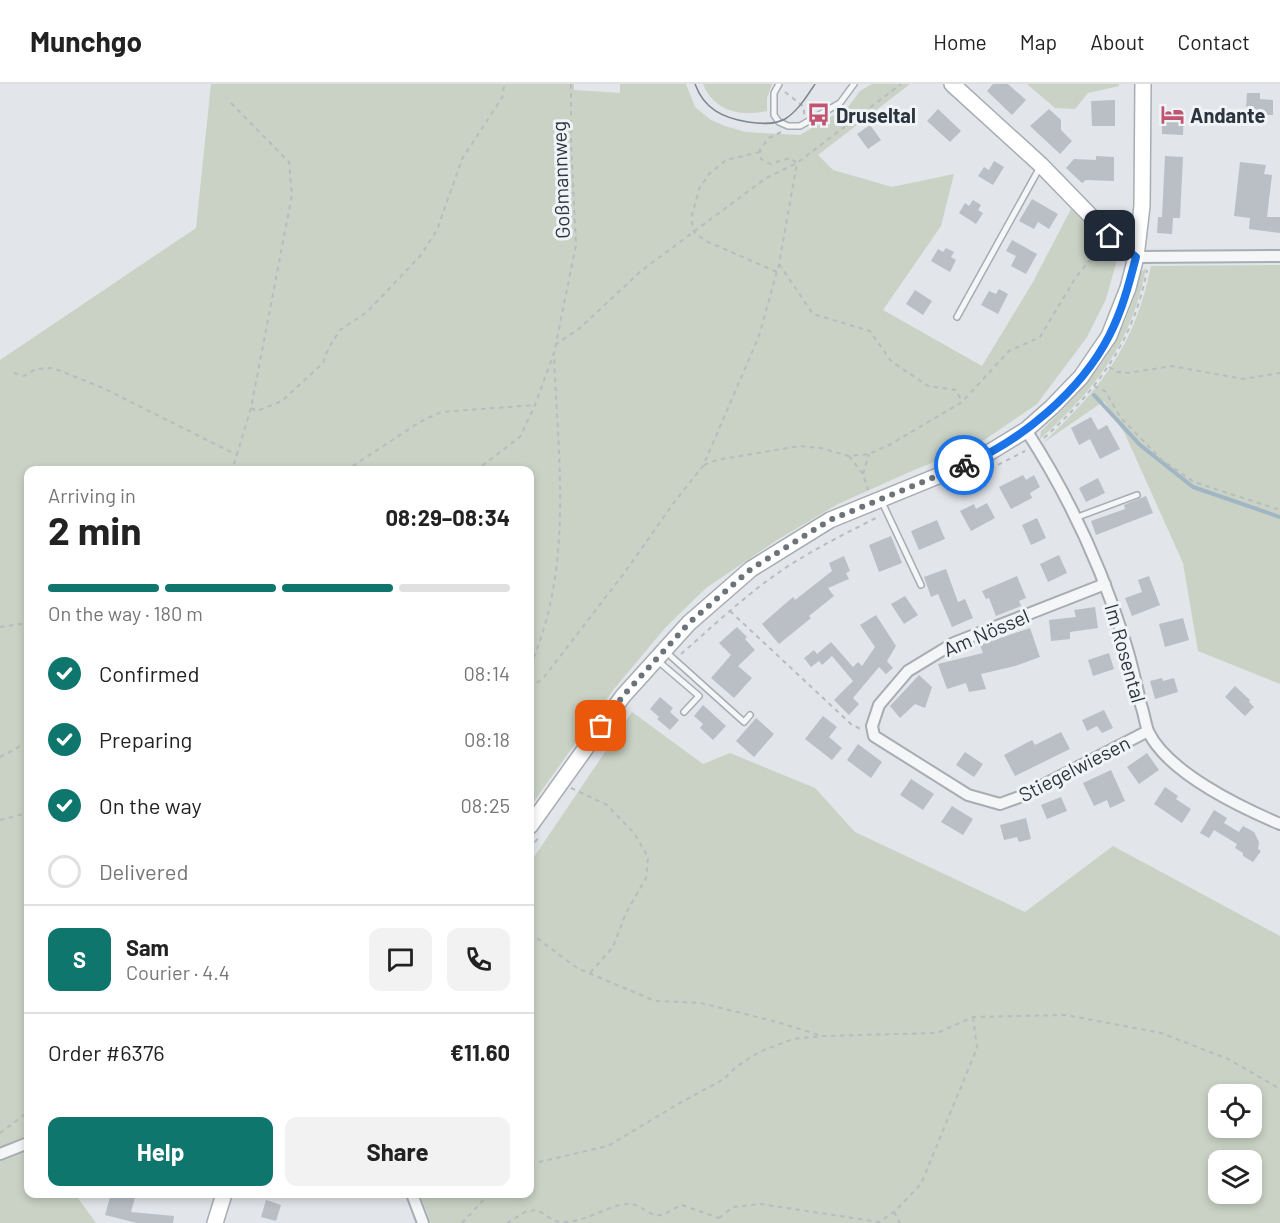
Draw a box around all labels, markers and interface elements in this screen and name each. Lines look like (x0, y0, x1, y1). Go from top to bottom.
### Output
text: Munchgo (30, 24, 142, 58)
text: Home (933, 29, 987, 54)
text: Map (1020, 29, 1057, 54)
text: About (1090, 29, 1145, 54)
text: Contact (1178, 29, 1250, 54)
bus stop icon: Druseltal (805, 102, 831, 128)
hotel icon: Andante (1159, 102, 1185, 128)
place label: Druseltal (836, 103, 916, 127)
place label: Andante (1190, 103, 1266, 127)
street label: Goßmannweg (546, 121, 574, 239)
pin (1084, 210, 1135, 261)
icon: home (1093, 219, 1126, 252)
courier (934, 435, 994, 495)
icon: bike (948, 449, 981, 482)
text: Arriving in (48, 483, 136, 507)
text: 08:29–08:34 (385, 504, 510, 530)
text: 2 min (48, 506, 141, 553)
text: On the way · 180 m (48, 601, 203, 625)
street label: Im Rosental (1100, 601, 1152, 705)
street label: Am Nössel (939, 603, 1033, 661)
icon: check (48, 657, 81, 690)
text: Confirmed (99, 660, 199, 686)
text: 08:14 (463, 661, 510, 685)
pin (575, 700, 626, 751)
icon: bag (584, 709, 617, 742)
icon: check (48, 723, 81, 756)
text: Preparing (99, 726, 192, 752)
text: 08:18 (464, 727, 510, 751)
street label: Stiegelwiesen (1014, 730, 1134, 806)
icon: check (48, 789, 81, 822)
text: On the way (99, 792, 202, 818)
text: 08:25 (461, 793, 510, 817)
text: Delivered (99, 858, 188, 884)
button: chat (369, 928, 432, 991)
button: phone (447, 928, 510, 991)
text: Sam (126, 934, 169, 960)
text: S (73, 946, 86, 972)
text: Courier · 4.4 (126, 960, 230, 984)
text: Order #6376 (48, 1039, 165, 1065)
text: €11.60 (450, 1039, 510, 1065)
map controls (1208, 1084, 1262, 1204)
button: locate (1208, 1084, 1262, 1138)
button: Help (48, 1117, 273, 1186)
button: Share (285, 1117, 510, 1186)
button: layers (1208, 1150, 1262, 1204)

